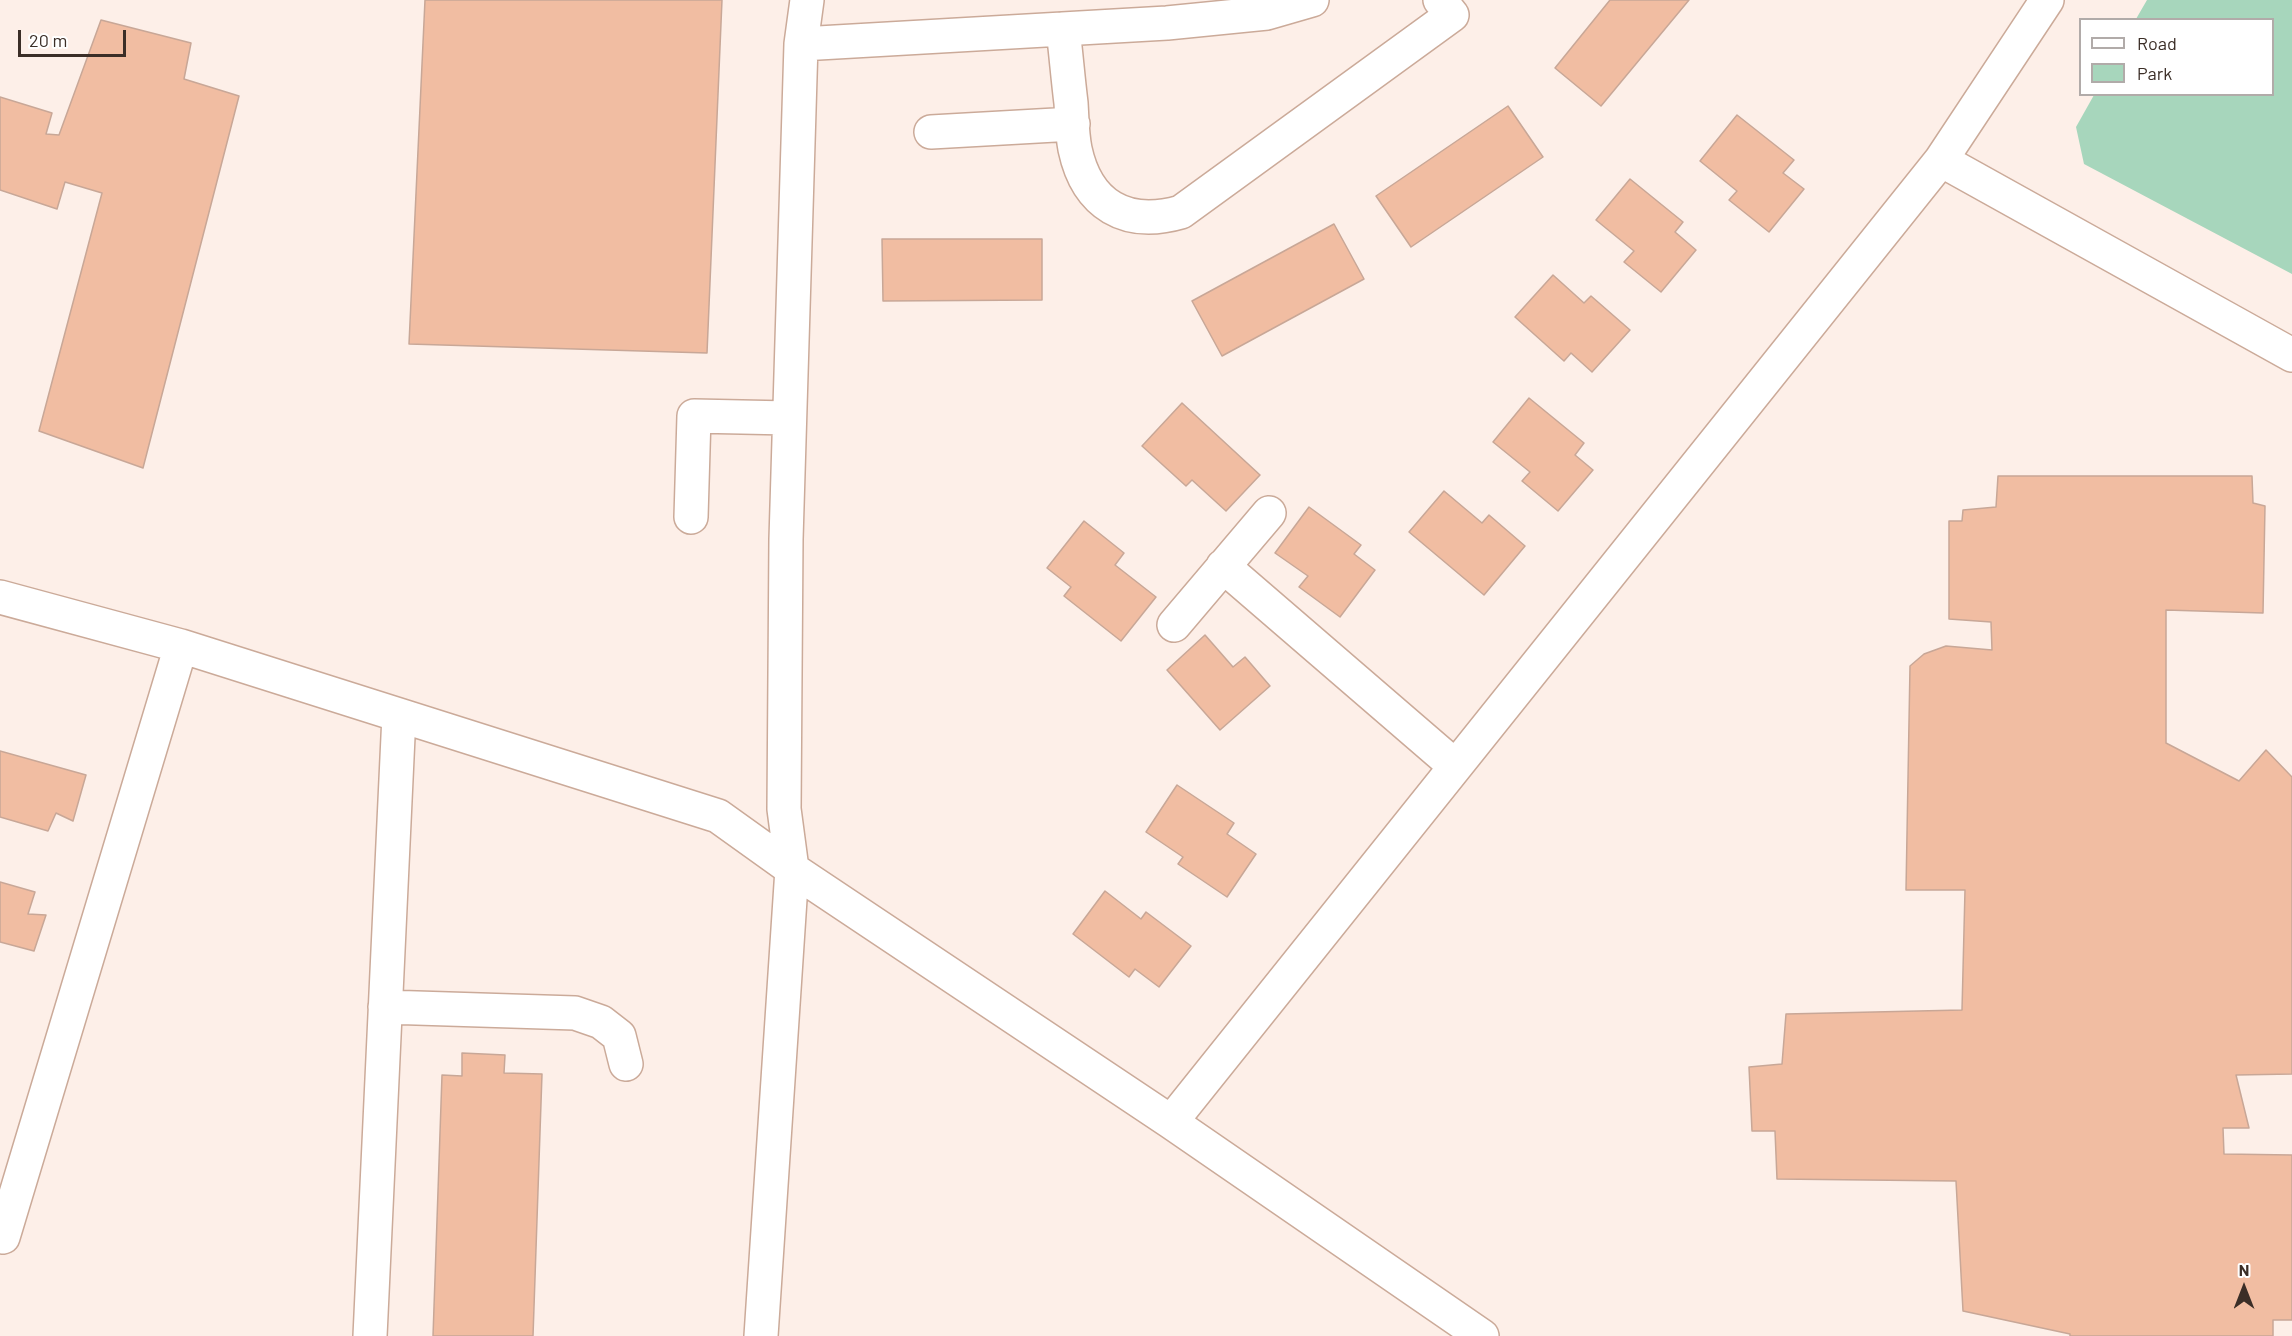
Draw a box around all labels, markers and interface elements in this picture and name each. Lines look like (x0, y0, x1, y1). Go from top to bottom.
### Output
scale bar (21, 18, 129, 56)
legend (2079, 18, 2274, 96)
text: 20 m (29, 29, 67, 51)
text: Road (2137, 32, 2177, 54)
text: Park (2137, 62, 2172, 84)
north arrow (2214, 1258, 2274, 1318)
text: N (2239, 1260, 2249, 1279)

